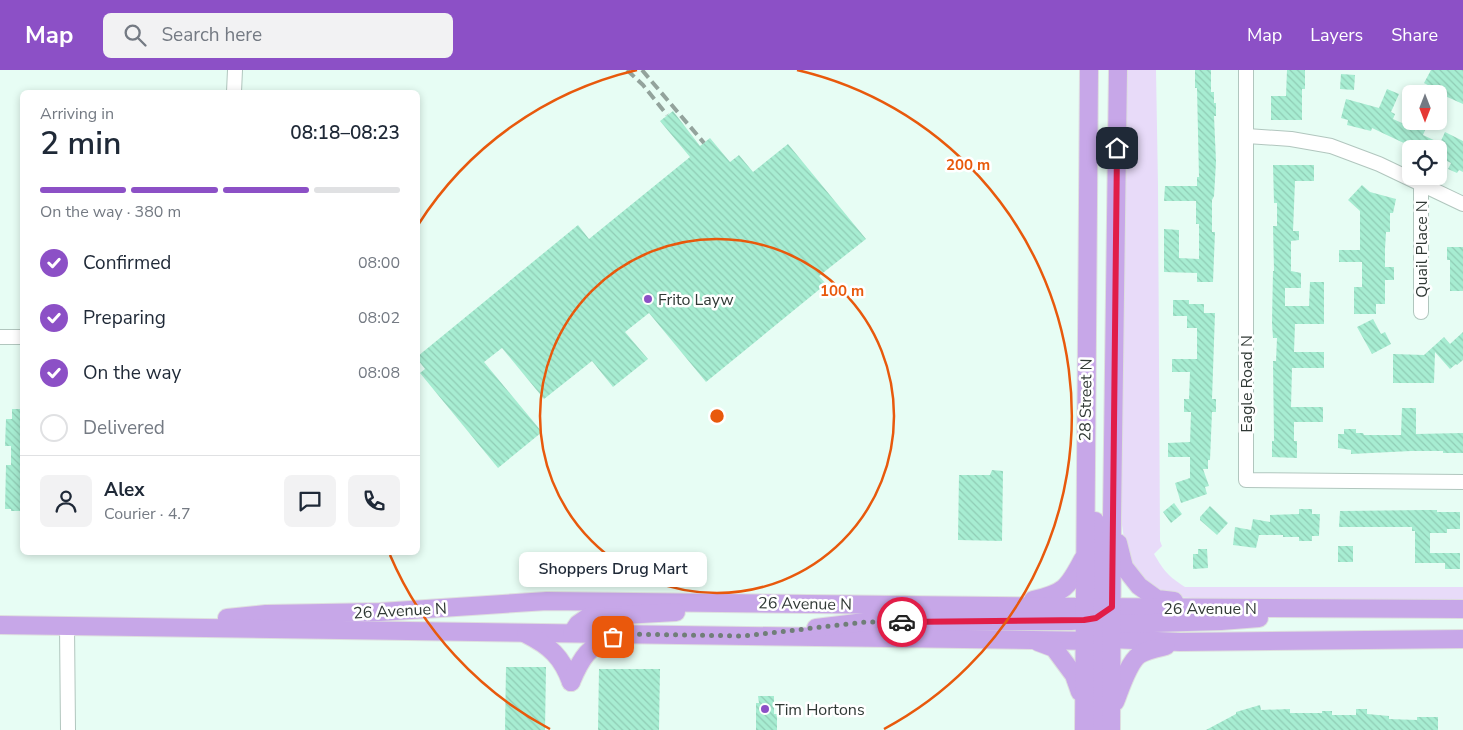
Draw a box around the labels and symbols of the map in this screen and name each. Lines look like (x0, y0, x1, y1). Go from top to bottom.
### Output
north arrow (1402, 85, 1448, 130)
pin (1096, 127, 1138, 169)
text: 200 m (946, 155, 990, 175)
street label: Quail Place N (1411, 200, 1433, 298)
text: 100 m (820, 281, 864, 301)
place label: Frito Layw (658, 289, 734, 311)
marker: Frito Layw (642, 293, 654, 305)
street label: Eagle Road N (1236, 335, 1258, 433)
street label: 28 Street N (1074, 358, 1098, 442)
centre of rings (708, 407, 726, 425)
callout: Shoppers Drug Mart (519, 552, 707, 587)
street label: 26 Avenue N (758, 592, 852, 616)
courier (877, 597, 927, 647)
street label: 26 Avenue N (353, 598, 447, 624)
street label: 26 Avenue N (1163, 598, 1257, 620)
pin (592, 616, 634, 658)
place label: Tim Hortons (775, 699, 865, 721)
marker: Tim Hortons (759, 703, 771, 715)

